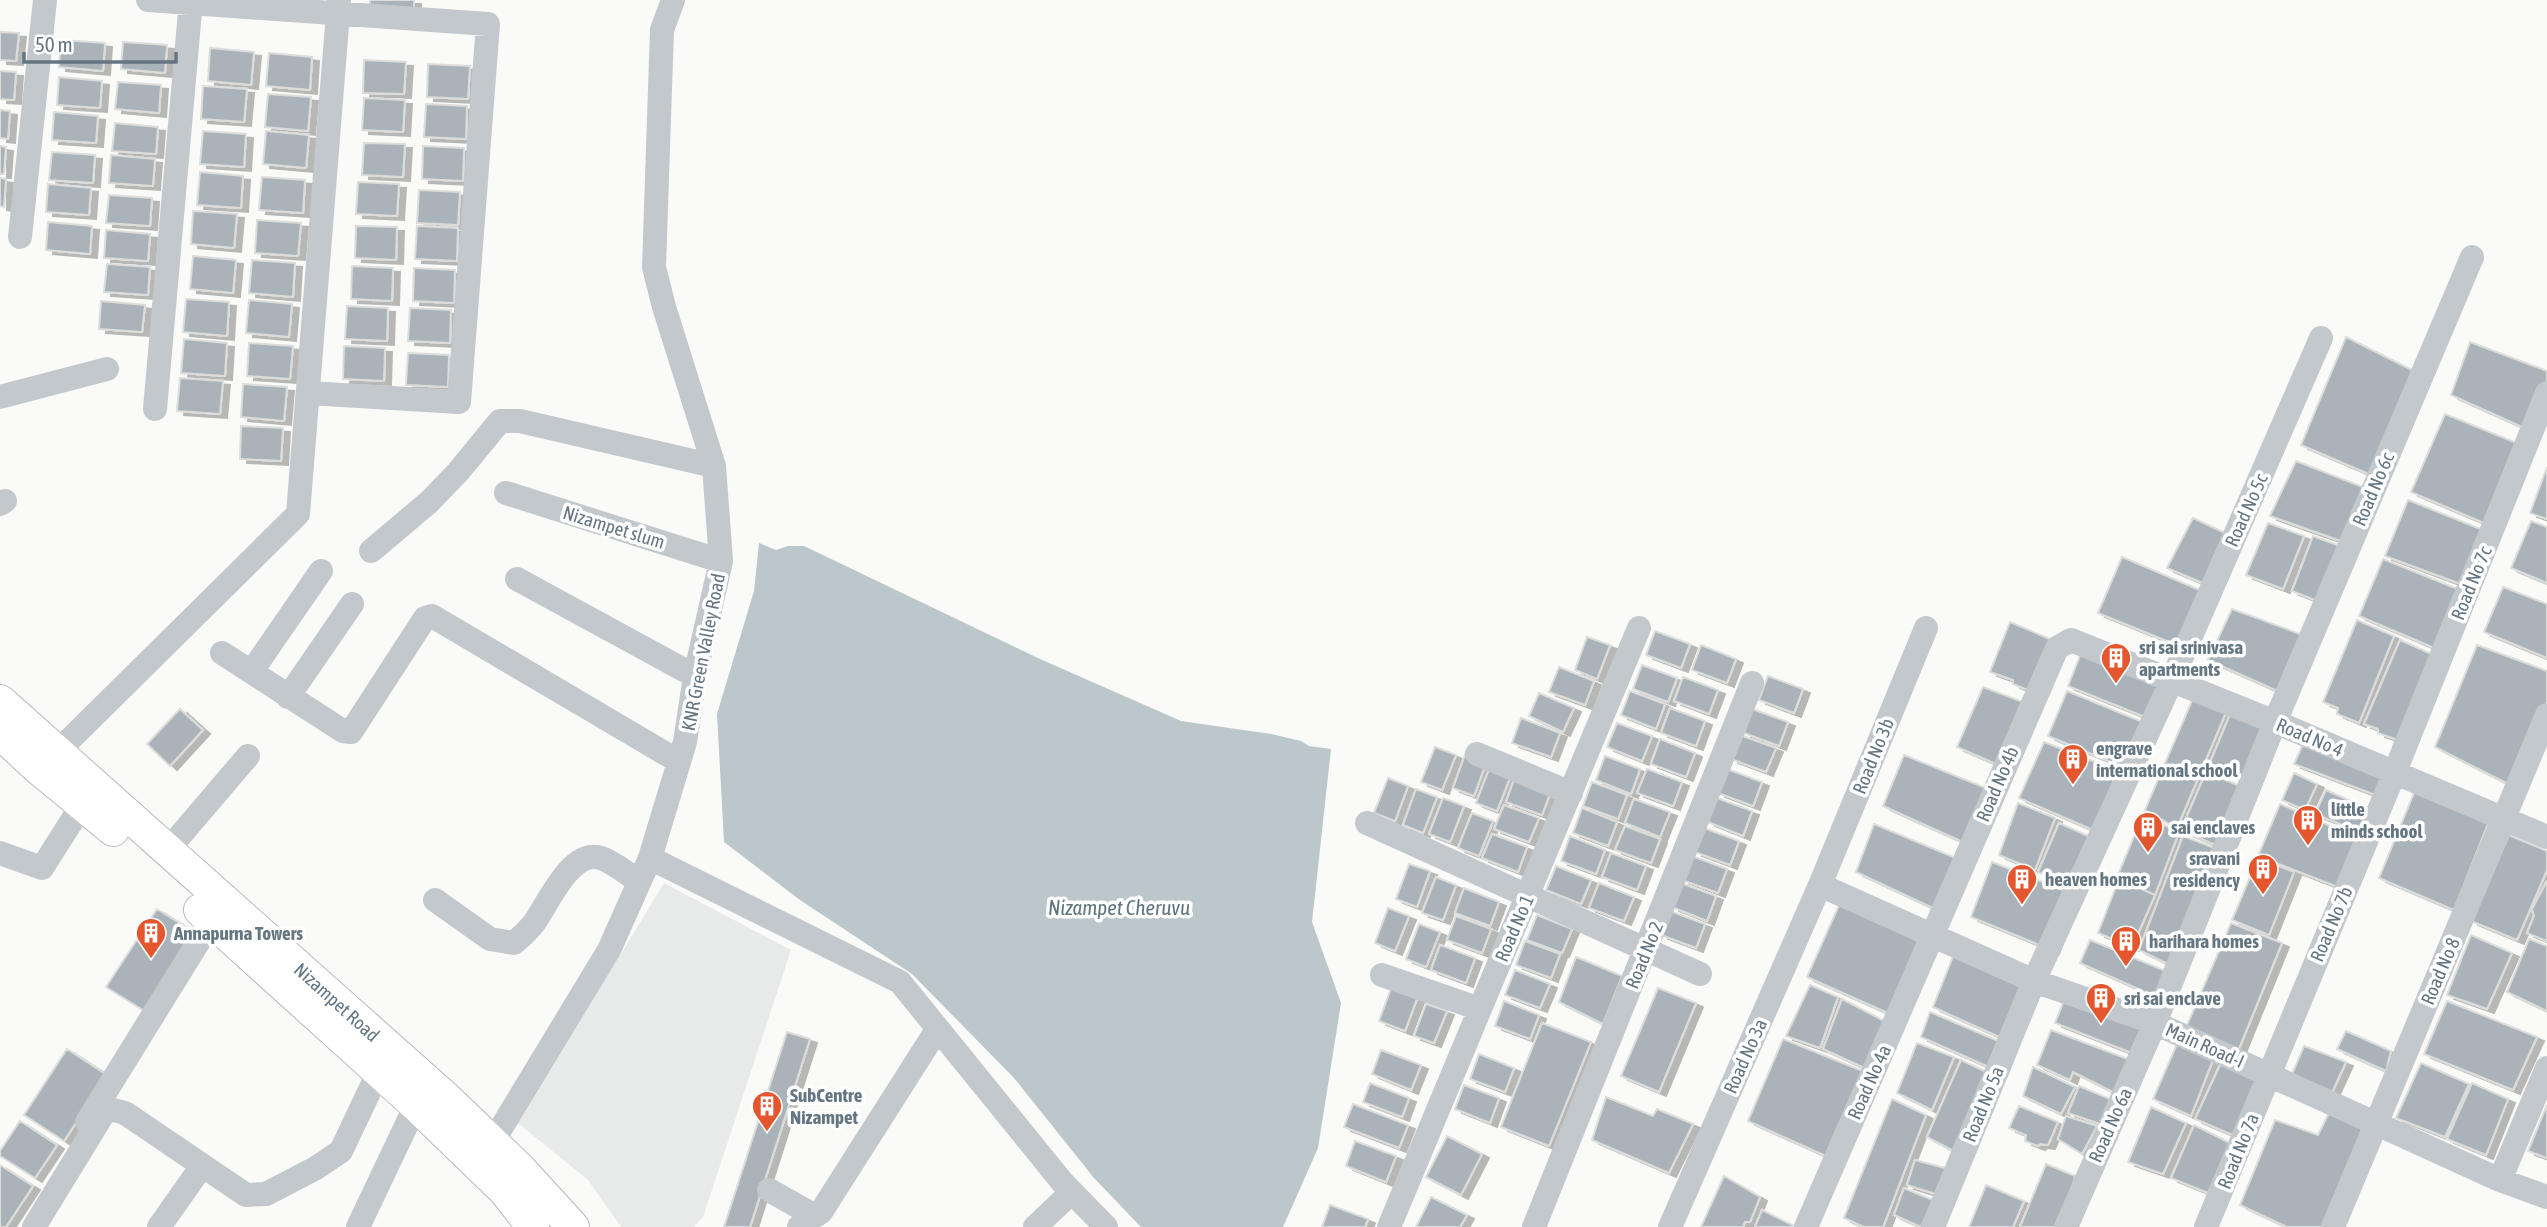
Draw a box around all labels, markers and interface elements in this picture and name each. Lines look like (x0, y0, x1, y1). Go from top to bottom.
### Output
scale bar (24, 21, 177, 65)
text: 50 m (35, 32, 73, 56)
street label: Road No 6c (2348, 448, 2399, 529)
street label: Road No 5c (2220, 469, 2272, 550)
street label: Nizampet slum (560, 501, 668, 553)
street label: Road No 7c (2446, 542, 2496, 623)
street label: KNR Green Valley Road (677, 571, 729, 733)
place label: sri sai srinivasa apartments (2139, 636, 2243, 680)
building icon: sri sai srinivasa apartments (2099, 641, 2133, 685)
street label: Road No 4 (2273, 713, 2347, 761)
street label: Road No 3b (1848, 715, 1898, 797)
place label: engrave international school (2096, 737, 2238, 781)
building icon: engrave international school (2056, 742, 2090, 786)
street label: Road No 4b (1971, 743, 2023, 825)
place label: little minds school (2331, 798, 2423, 842)
building icon: little minds school (2291, 803, 2325, 847)
building icon: sai enclaves (2131, 810, 2165, 854)
place label: sai enclaves (2171, 816, 2256, 838)
place label: sravani residency (2173, 847, 2240, 891)
building icon: sravani residency (2246, 852, 2280, 896)
building icon: heaven homes (2005, 862, 2039, 906)
place label: heaven homes (2045, 868, 2147, 890)
street label: Road No 7b (2305, 883, 2357, 965)
street label: Road No 1 (1490, 891, 1538, 965)
water label: Nizampet Cheruvu (1048, 895, 1190, 919)
building icon: Annapurna Towers (134, 916, 168, 960)
street label: Road No 2 (1621, 918, 1667, 992)
place label: Annapurna Towers (173, 922, 303, 944)
building icon: harihara homes (2109, 924, 2143, 968)
place label: harihara homes (2149, 930, 2259, 952)
street label: Road No 8 (2416, 934, 2464, 1008)
street label: Nizampet Road (290, 958, 384, 1046)
building icon: sri sai enclave (2084, 981, 2118, 1025)
place label: sri sai enclave (2124, 987, 2221, 1009)
street label: Road No 3a (1719, 1015, 1771, 1097)
street label: Main Road-I (2162, 1018, 2248, 1072)
street label: Road No 4a (1843, 1041, 1895, 1123)
street label: Road No 5a (1958, 1063, 2008, 1145)
place label: SubCentre Nizampet (790, 1084, 863, 1128)
street label: Road No 6a (2084, 1084, 2136, 1166)
building icon: SubCentre Nizampet (750, 1089, 784, 1133)
street label: Road No 7a (2213, 1110, 2263, 1192)

